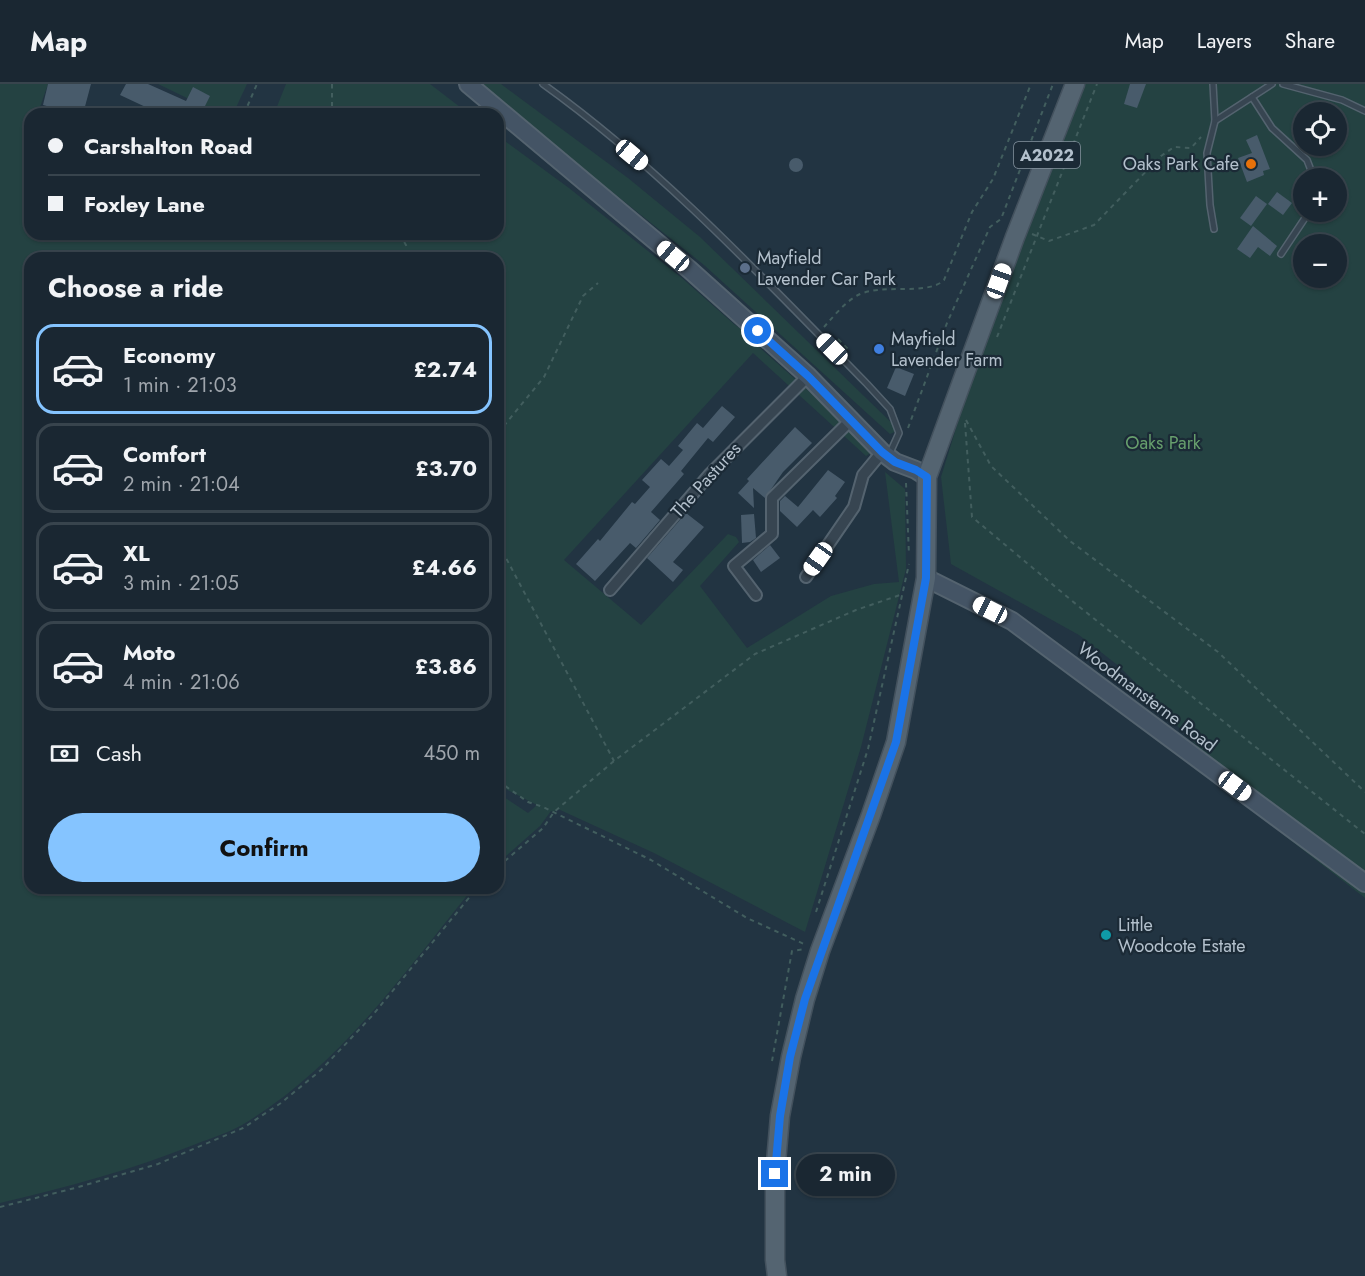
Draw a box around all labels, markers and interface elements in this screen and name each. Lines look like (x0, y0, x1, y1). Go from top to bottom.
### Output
text: Map (30, 21, 87, 62)
text: Map (1125, 26, 1164, 56)
text: Layers (1197, 26, 1252, 56)
text: Share (1285, 26, 1335, 56)
map controls (1293, 102, 1347, 288)
button: locate (1293, 102, 1347, 156)
text: Carshalton Road (84, 130, 253, 162)
car (612, 137, 652, 173)
road number: A2022 (1014, 142, 1080, 168)
place label: Oaks Park Cafe (1123, 151, 1239, 177)
marker: Oaks Park Cafe (1244, 157, 1258, 171)
button: + (1293, 168, 1347, 222)
text: Foxley Lane (84, 188, 205, 220)
button: − (1293, 234, 1347, 288)
car (653, 238, 693, 274)
place label: Mayfield Lavender Car Park (757, 245, 896, 292)
marker: Mayfield Lavender Car Park (738, 261, 752, 275)
car (984, 261, 1014, 301)
text: Choose a ride (48, 268, 223, 307)
route start (744, 317, 771, 344)
place label: Mayfield Lavender Farm (891, 326, 1002, 373)
car (813, 330, 851, 368)
text: Economy (123, 339, 215, 371)
icon: car (51, 342, 105, 396)
marker: Mayfield Lavender Farm (872, 342, 886, 356)
text: £2.74 (413, 353, 477, 385)
text: 1 min · 21:03 (123, 371, 237, 400)
park label: Oaks Park (1125, 430, 1201, 456)
street label: The Pastures (665, 436, 747, 524)
text: Comfort (123, 438, 206, 470)
icon: car (51, 441, 105, 495)
text: £3.70 (415, 452, 477, 484)
text: 2 min · 21:04 (123, 470, 240, 499)
text: XL (123, 537, 150, 569)
car (800, 539, 836, 579)
icon: car (51, 540, 105, 594)
text: £4.66 (412, 551, 477, 583)
text: 3 min · 21:05 (123, 569, 239, 598)
car (970, 594, 1010, 626)
text: Moto (123, 636, 176, 668)
street label: Woodmansterne Road (1072, 636, 1222, 758)
icon: car (51, 639, 105, 693)
text: £3.86 (415, 650, 477, 682)
text: 4 min · 21:06 (123, 668, 240, 697)
icon: cash (48, 737, 81, 770)
text: Cash (96, 737, 142, 769)
text: 450 m (423, 739, 480, 768)
car (1215, 768, 1255, 804)
button: Confirm (48, 813, 480, 882)
place label: Little Woodcote Estate (1118, 912, 1245, 959)
marker: Little Woodcote Estate (1099, 928, 1113, 942)
callout: 2 min (796, 1153, 895, 1195)
route end (761, 1160, 788, 1187)
text: 2 min (819, 1160, 872, 1189)

